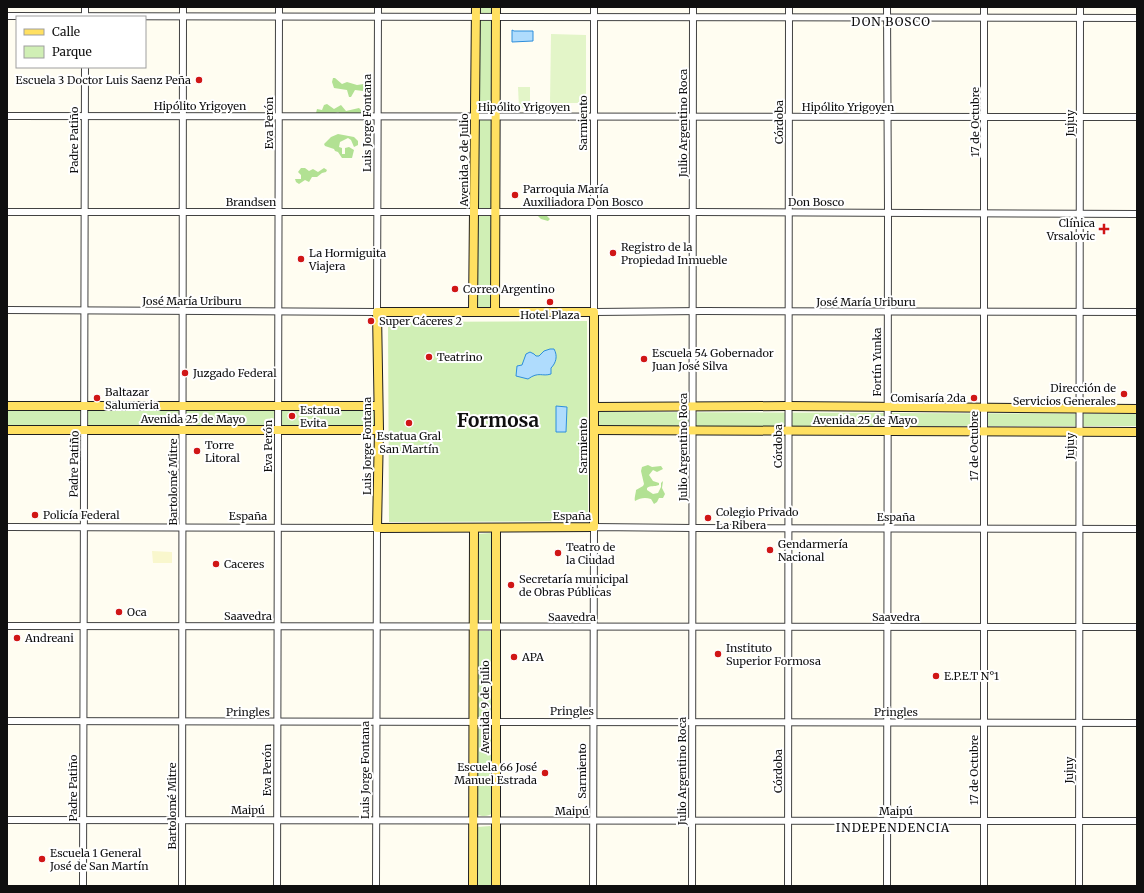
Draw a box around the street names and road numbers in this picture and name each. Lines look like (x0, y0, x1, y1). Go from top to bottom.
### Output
street label: Julio Argentino Roca (676, 69, 690, 178)
street label: Luis Jorge Fontana (360, 74, 374, 172)
street label: 17 de Octubre (968, 87, 982, 157)
street label: Sarmiento (576, 95, 590, 151)
street label: Eva Perón (262, 96, 276, 149)
street label: Hipólito Yrigoyen (154, 99, 247, 113)
street label: Hipólito Yrigoyen (478, 100, 571, 114)
street label: Córdoba (772, 100, 786, 144)
street label: Hipólito Yrigoyen (802, 100, 895, 114)
street label: Padre Patiño (67, 106, 81, 173)
street label: Jujuy (1063, 109, 1077, 137)
street label: Avenida 9 de Julio (457, 113, 471, 208)
street label: Brandsen (226, 195, 277, 209)
street label: Don Bosco (788, 195, 845, 209)
street label: José María Uriburu (141, 294, 242, 308)
street label: José María Uriburu (815, 295, 916, 309)
street label: Fortín Yunka (870, 327, 884, 397)
street label: Julio Argentino Roca (676, 393, 690, 502)
street label: Luis Jorge Fontana (360, 397, 374, 495)
street label: 17 de Octubre (967, 411, 981, 481)
street label: Avenida 25 de Mayo (140, 412, 246, 426)
street label: Avenida 25 de Mayo (812, 413, 918, 427)
street label: Sarmiento (576, 418, 590, 474)
street label: Eva Perón (261, 419, 275, 472)
street label: Córdoba (771, 424, 785, 468)
street label: Padre Patiño (66, 430, 82, 498)
street label: Jujuy (1063, 432, 1077, 460)
street label: Bartolomé Mitre (166, 438, 180, 526)
street label: España (229, 509, 267, 523)
street label: España (553, 509, 591, 523)
street label: España (877, 510, 915, 524)
street label: Saavedra (224, 609, 272, 623)
street label: Saavedra (548, 610, 596, 624)
street label: Saavedra (872, 610, 920, 624)
street label: Avenida 9 de Julio (478, 660, 492, 755)
street label: Pringles (550, 704, 594, 718)
street label: Pringles (226, 705, 270, 719)
street label: Pringles (874, 705, 918, 719)
street label: Julio Argentino Roca (675, 717, 689, 826)
street label: Luis Jorge Fontana (358, 721, 372, 819)
street label: 17 de Octubre (967, 735, 981, 805)
street label: Eva Perón (260, 743, 274, 796)
street label: Sarmiento (575, 743, 589, 799)
street label: Córdoba (771, 749, 785, 793)
street label: Padre Patiño (66, 754, 80, 821)
street label: Jujuy (1062, 756, 1076, 784)
street label: Bartolomé Mitre (165, 762, 179, 850)
street label: Maipú (231, 803, 265, 817)
street label: Maipú (555, 804, 589, 818)
street label: Maipú (879, 804, 913, 818)

